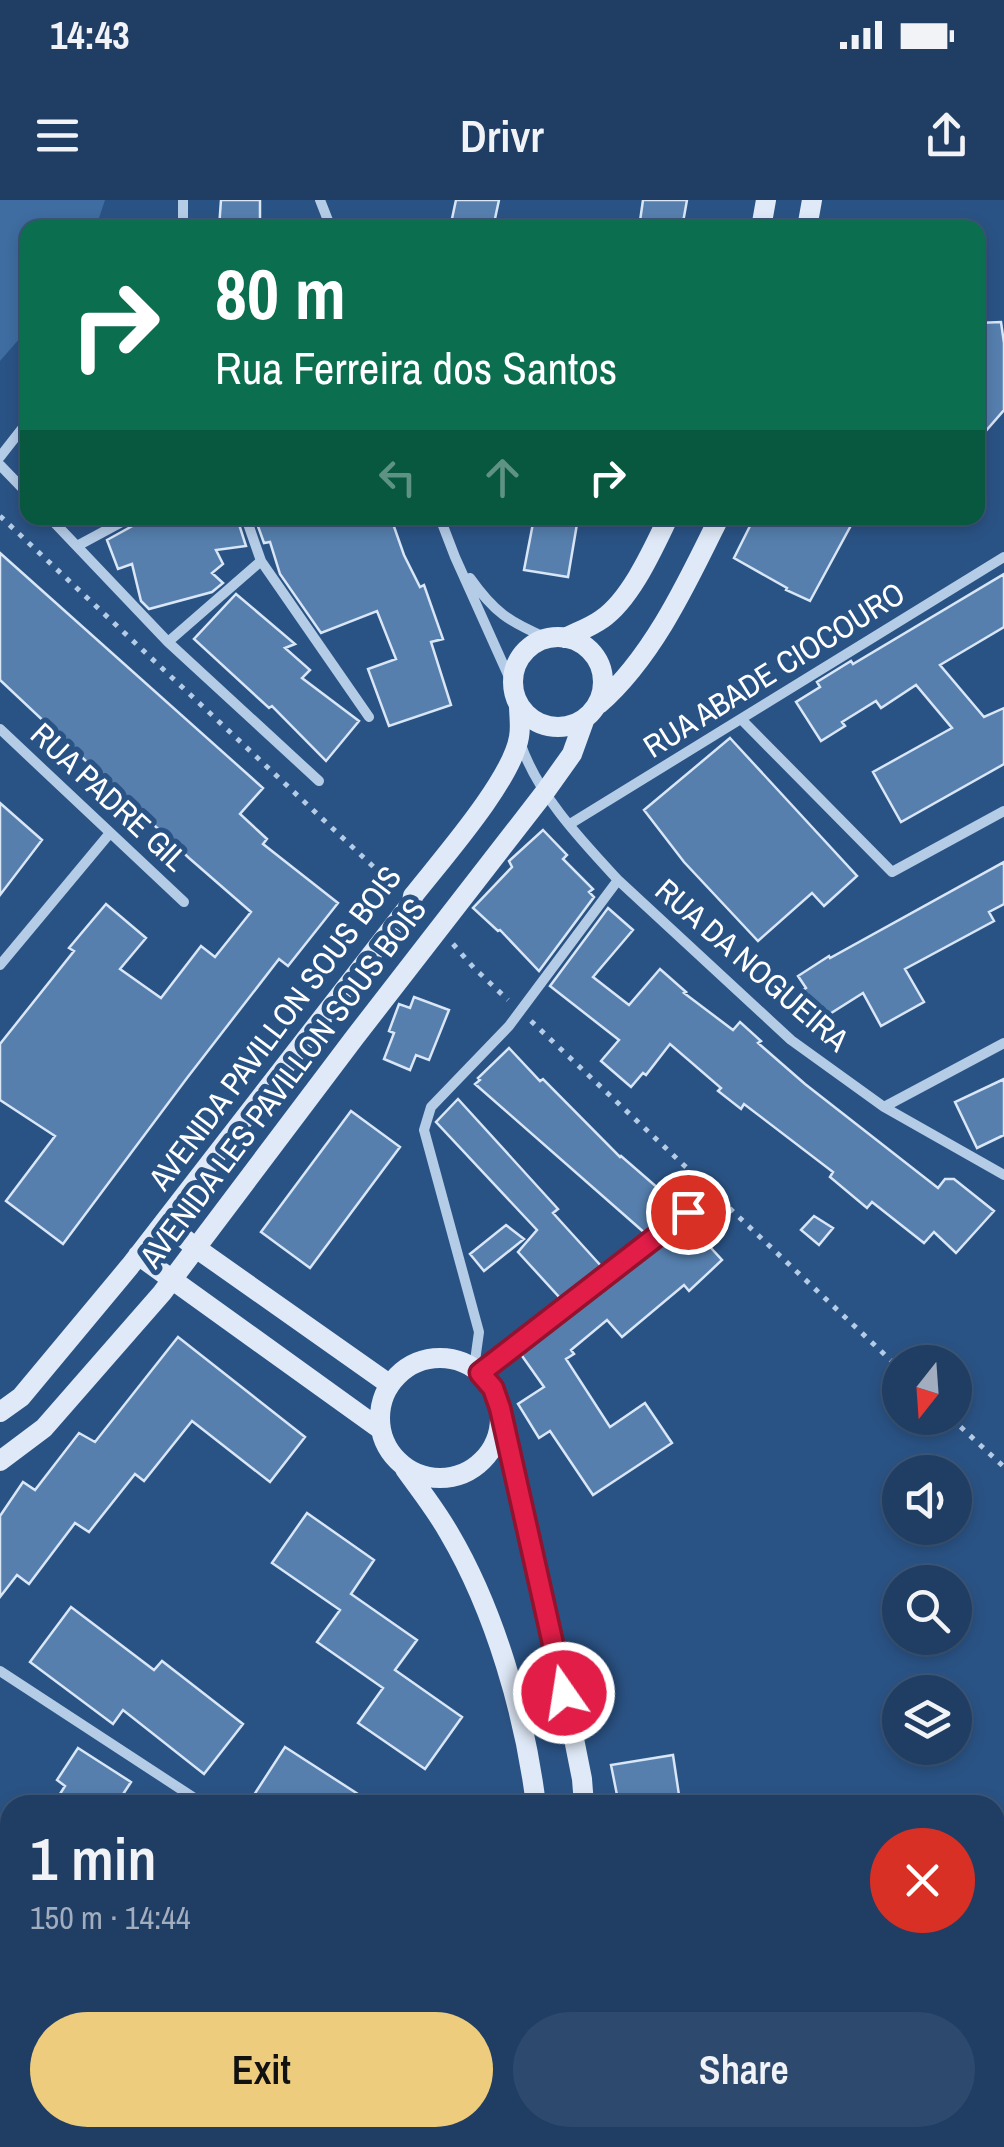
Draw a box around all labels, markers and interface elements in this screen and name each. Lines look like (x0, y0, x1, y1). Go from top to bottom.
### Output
text: 14:43 (50, 10, 130, 61)
text: Drivr (460, 105, 544, 166)
icon: menu (30, 108, 85, 163)
icon: share (919, 108, 974, 163)
text: 80 m (215, 247, 346, 341)
icon: right (50, 260, 180, 390)
text: Rua Ferreira dos Santos (215, 337, 617, 398)
icon: left (370, 450, 425, 505)
icon: ahead (475, 450, 530, 505)
icon: right (580, 450, 635, 505)
street label: RUA ABADE CIOCOURO (635, 572, 913, 767)
street label: RUA PADRE GIL (22, 713, 197, 881)
street label: AVENIDA PAVILLON SOUS BOIS (138, 857, 411, 1199)
street label: RUA DA NOGUEIRA (646, 869, 859, 1061)
street label: AVENIDA LES PAVILLON SOUS BOIS (129, 889, 436, 1277)
pin (646, 1170, 731, 1255)
icon: arrive (661, 1185, 716, 1240)
north arrow (882, 1345, 972, 1435)
map controls (882, 1345, 972, 1765)
button: sound (882, 1455, 972, 1545)
button: search (882, 1565, 972, 1655)
position arrow (512, 1641, 616, 1745)
button: layers (882, 1675, 972, 1765)
text: 1 min (30, 1818, 157, 1899)
button: close (870, 1828, 975, 1933)
text: 150 m · 14:44 (30, 1896, 190, 1939)
button: Exit (30, 2012, 493, 2127)
button: Share (513, 2012, 975, 2127)

